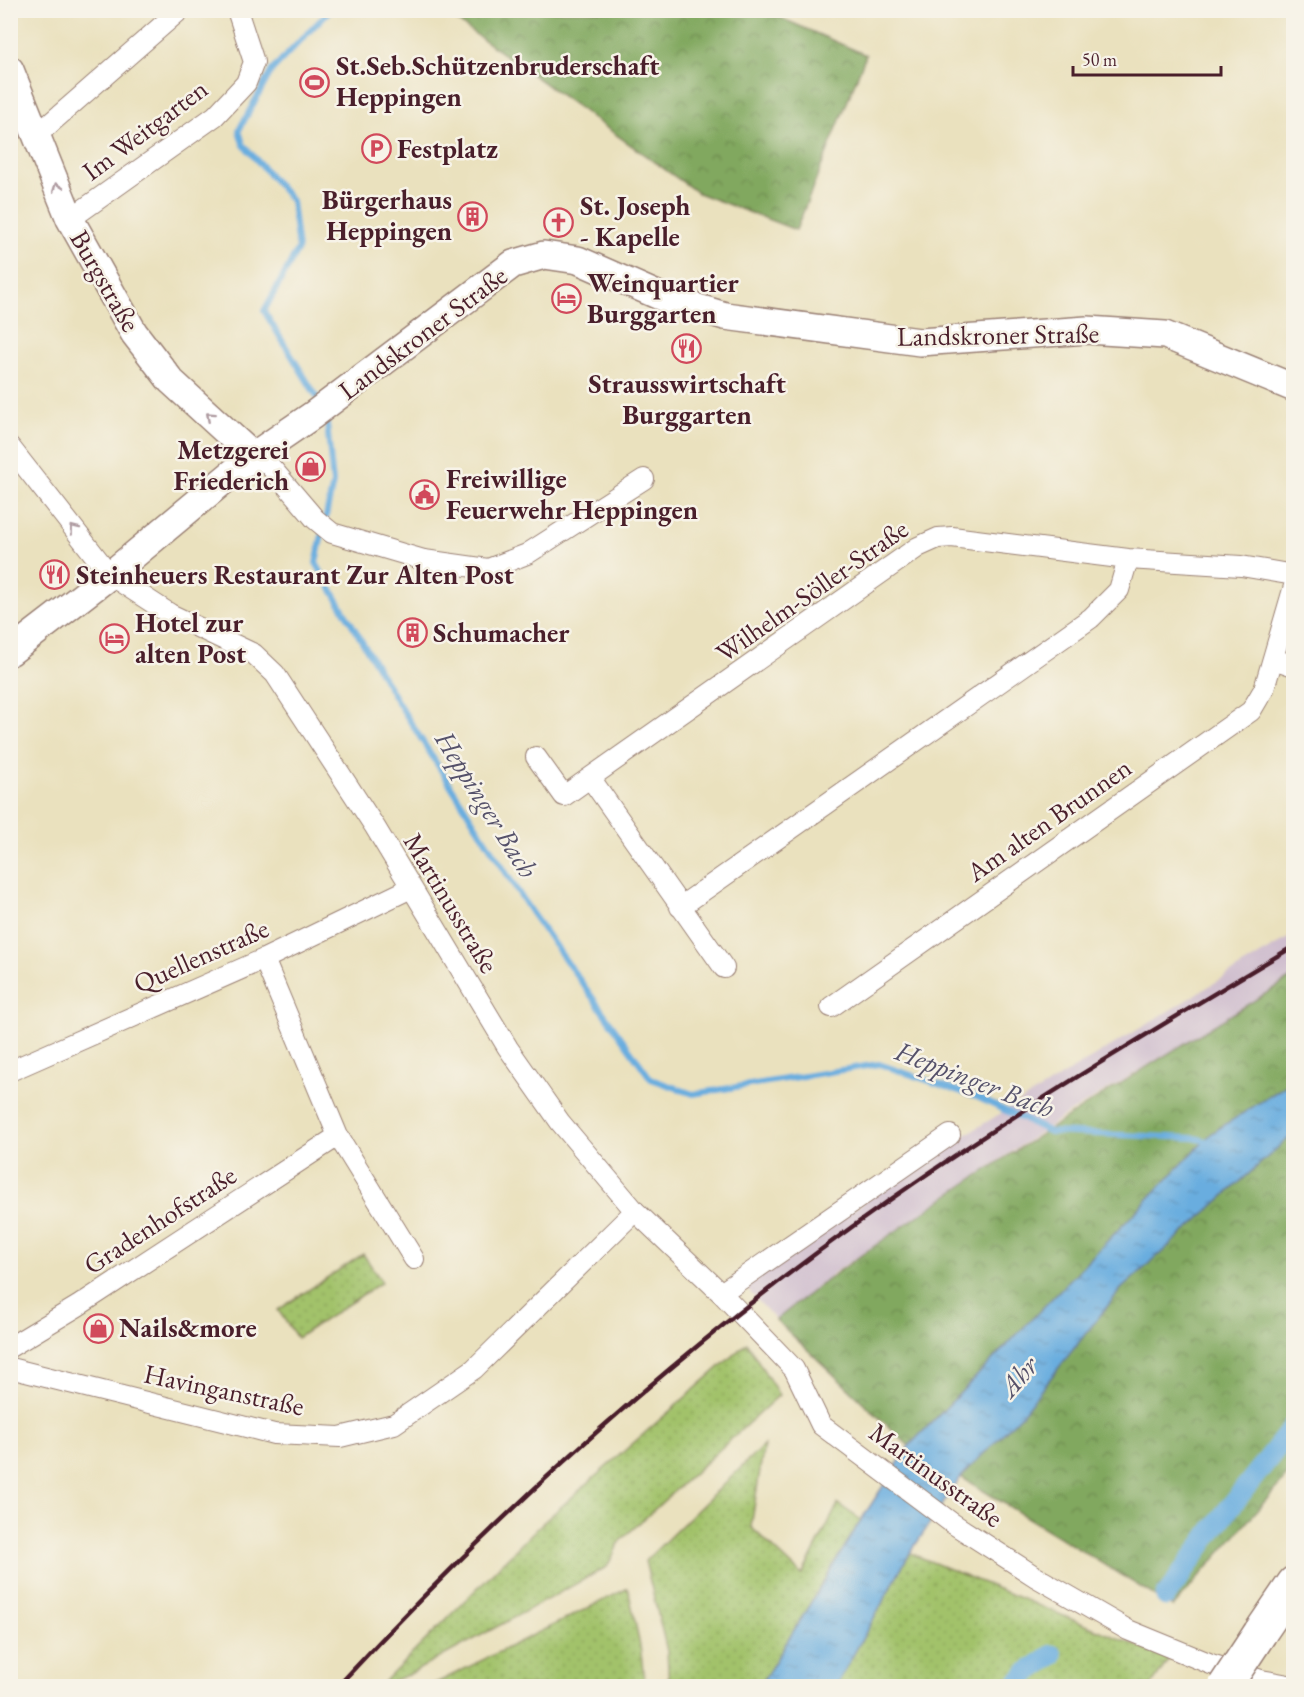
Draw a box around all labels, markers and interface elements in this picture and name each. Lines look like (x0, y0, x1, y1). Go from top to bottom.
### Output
scale bar (1073, 39, 1222, 77)
place label: St.Seb.Schützenbruderschaft Heppingen (336, 48, 659, 114)
text: 50 m (1082, 48, 1117, 71)
sports icon: St.Seb.Schützenbruderschaft Heppingen (299, 66, 331, 98)
street label: Im Weitgarten (75, 71, 214, 188)
place label: Festplatz (397, 131, 498, 166)
parking icon: Festplatz (360, 133, 392, 165)
one-way arrow (52, 182, 65, 192)
place label: Bürgerhaus Heppingen (322, 182, 452, 248)
place label: St. Joseph - Kapelle (580, 188, 690, 254)
building icon: Bürgerhaus Heppingen (457, 200, 489, 232)
church icon: St. Joseph - Kapelle (543, 206, 575, 238)
street label: Burgstraße (62, 224, 149, 338)
street label: Landskroner Straße (331, 258, 514, 407)
place label: Weinquartier Burggarten (587, 265, 740, 331)
hotel icon: Weinquartier Burggarten (550, 283, 582, 315)
street label: Landskroner Straße (896, 315, 1099, 354)
restaurant icon: Strausswirtschaft Burggarten (671, 333, 703, 365)
place label: Strausswirtschaft Burggarten (588, 366, 786, 432)
one-way arrow (206, 413, 217, 424)
place label: Metzgerei Friederich (173, 432, 289, 498)
shop icon: Metzgerei Friederich (294, 450, 326, 482)
place label: Freiwillige Feuerwehr Heppingen (446, 461, 698, 527)
public building icon: Freiwillige Feuerwehr Heppingen (409, 479, 441, 511)
street label: Wilhelm-Söller-Straße (709, 511, 915, 670)
one-way arrow (70, 525, 81, 536)
place label: Steinheuers Restaurant Zur Alten Post (76, 557, 514, 592)
restaurant icon: Steinheuers Restaurant Zur Alten Post (39, 559, 71, 591)
place label: Hotel zur alten Post (135, 605, 246, 671)
place label: Schumacher (433, 615, 570, 650)
building icon: Schumacher (396, 617, 428, 649)
hotel icon: Hotel zur alten Post (98, 623, 130, 655)
water label: Heppinger Bach (427, 723, 547, 885)
street label: Am alten Brunnen (959, 750, 1138, 890)
street label: Martinusstraße (396, 826, 507, 979)
street label: Quellenstraße (128, 910, 274, 1001)
water label: Heppinger Bach (890, 1032, 1060, 1126)
street label: Gradenhofstraße (77, 1157, 243, 1282)
place label: Nails&more (119, 1310, 257, 1345)
shop icon: Nails&more (82, 1312, 114, 1344)
water label: Ahr (989, 1347, 1047, 1405)
street label: Havinganstraße (141, 1355, 307, 1424)
street label: Martinusstraße (862, 1414, 1010, 1535)

